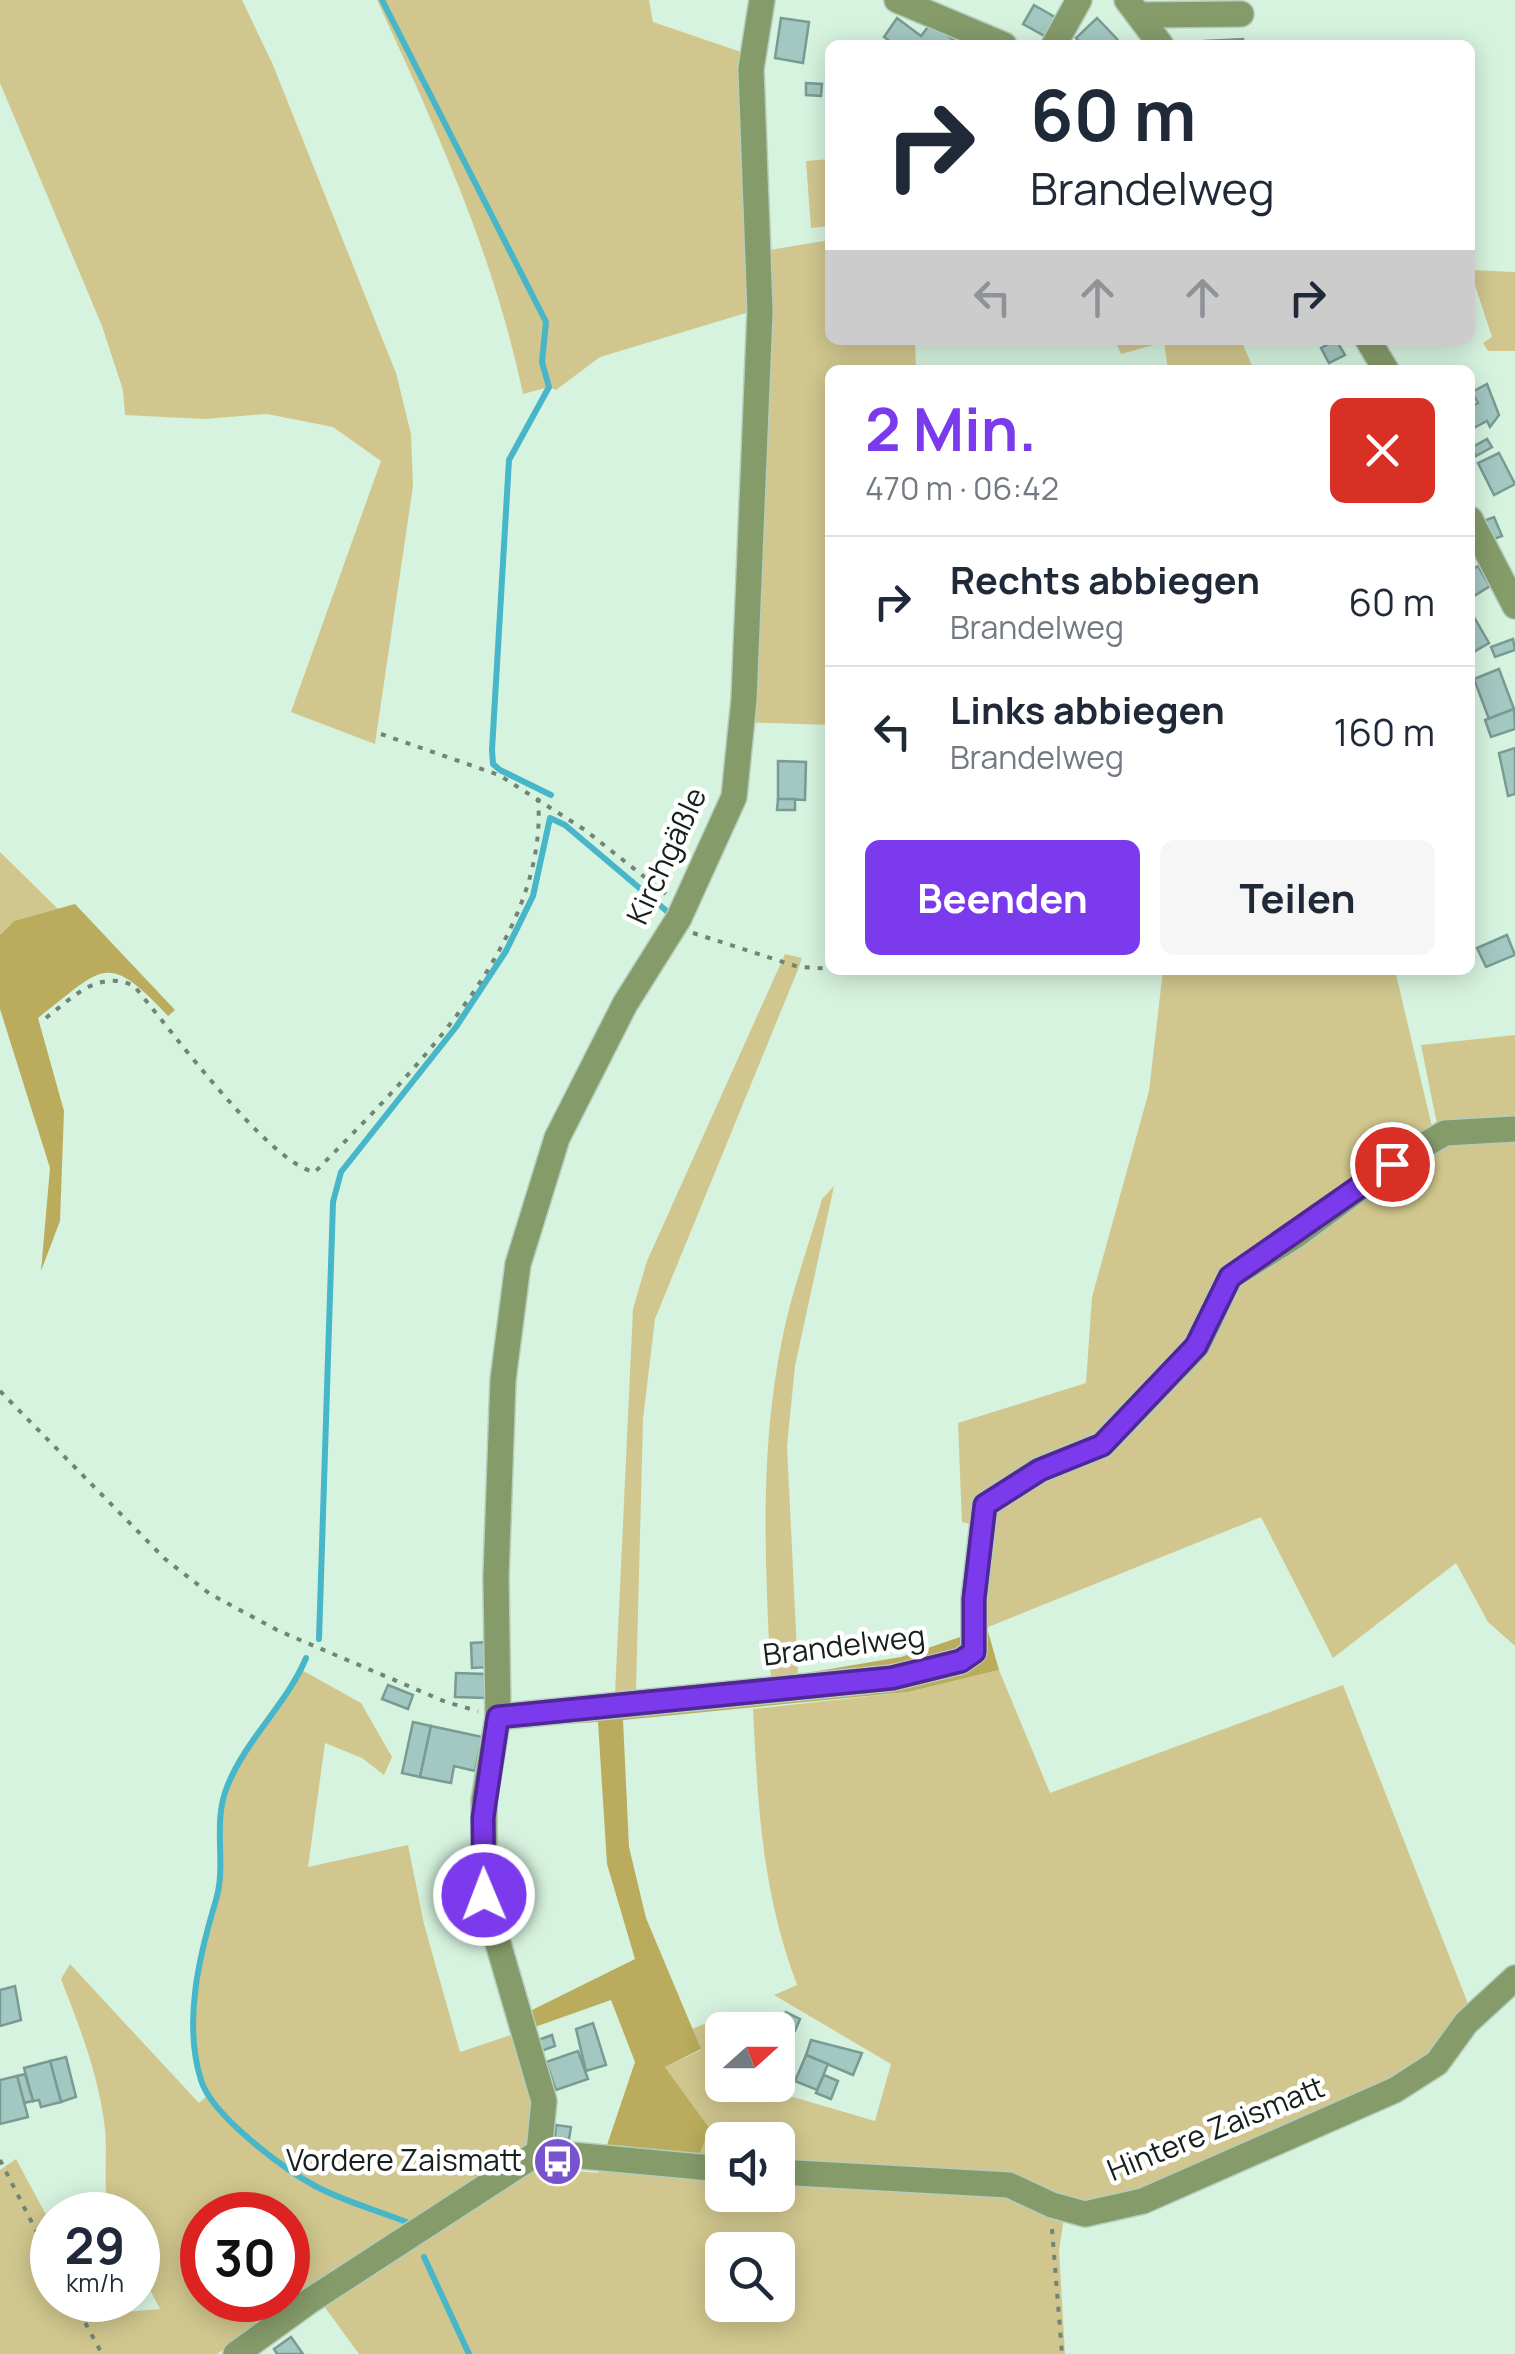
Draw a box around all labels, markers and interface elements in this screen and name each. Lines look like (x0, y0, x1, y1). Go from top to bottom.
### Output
text: 60 m (1030, 66, 1197, 162)
icon: right (865, 80, 995, 210)
text: Brandelweg (1030, 157, 1275, 219)
icon: left (965, 270, 1020, 325)
icon: ahead (1070, 270, 1125, 325)
icon: ahead (1175, 270, 1230, 325)
icon: right (1280, 270, 1335, 325)
text: 2 Min. (865, 387, 1037, 469)
button: close (1330, 398, 1435, 503)
text: 470 m · 06:42 (865, 466, 1059, 510)
text: Rechts abbiegen (950, 553, 1260, 605)
icon: right (865, 574, 920, 629)
text: 60 m (1348, 575, 1435, 627)
text: Brandelweg (950, 605, 1124, 649)
text: Links abbiegen (950, 683, 1225, 735)
icon: left (865, 704, 920, 759)
text: 160 m (1334, 705, 1435, 757)
text: Brandelweg (950, 735, 1124, 779)
street label: Kirchgäßle (616, 780, 715, 930)
button: Beenden (865, 840, 1140, 955)
button: Teilen (1160, 840, 1435, 955)
pin (1350, 1122, 1435, 1207)
icon: arrive (1365, 1137, 1420, 1192)
street label: Brandelweg (760, 1614, 927, 1675)
position arrow (432, 1843, 536, 1947)
north arrow (705, 2012, 795, 2102)
map controls (705, 2012, 795, 2322)
street label: Hintere Zaismatt (1101, 2065, 1330, 2190)
button: sound (705, 2122, 795, 2212)
bus stop icon: Vordere Zaismatt (531, 2135, 583, 2187)
place label: Vordere Zaismatt (286, 2139, 522, 2180)
speed limit sign: 30 (180, 2192, 310, 2322)
text: 29 (65, 2211, 125, 2279)
button: search (705, 2232, 795, 2322)
text: km/h (66, 2265, 124, 2300)

